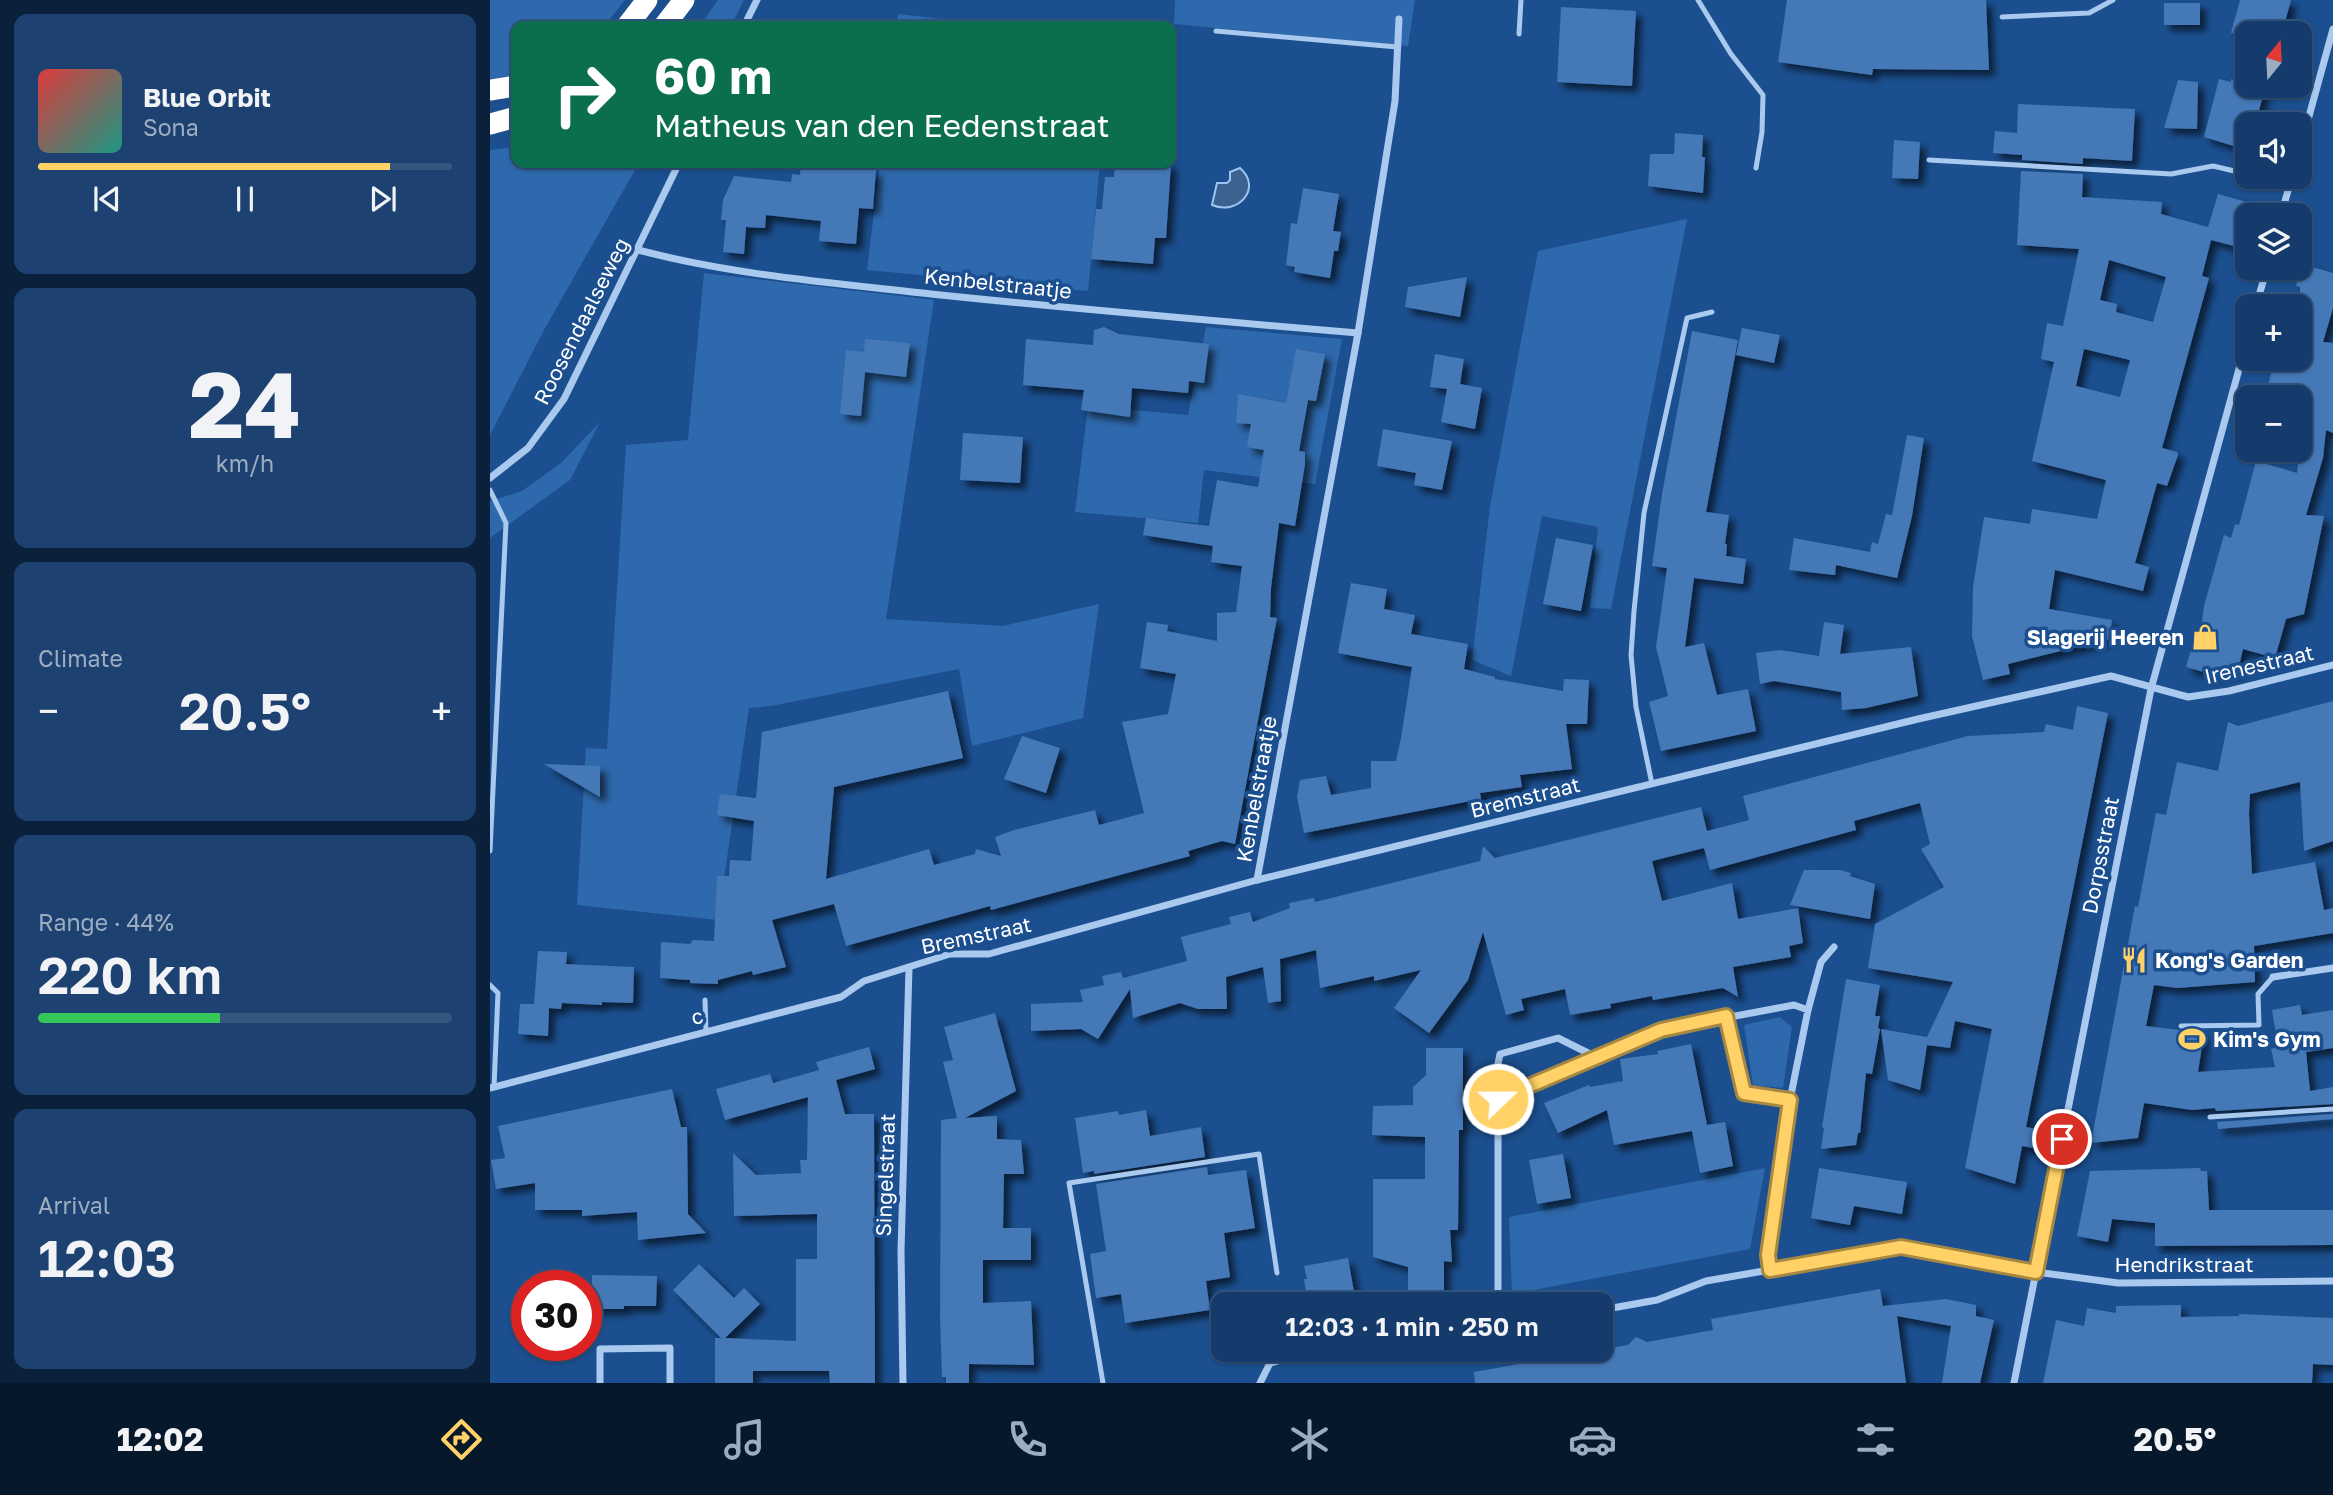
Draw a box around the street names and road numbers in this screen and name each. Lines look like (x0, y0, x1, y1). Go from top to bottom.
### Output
street label: Roosendaalseweg (528, 233, 634, 409)
street label: Kenbelstraatje (923, 262, 1073, 304)
street label: Irenestraat (2202, 639, 2316, 689)
street label: Kenbelstraatje (1230, 714, 1282, 864)
street label: Bremstraat (1467, 771, 1583, 823)
street label: Dorpsstraat (2076, 794, 2124, 916)
street label: Bremstraat (918, 911, 1034, 959)
street label: c (688, 1002, 706, 1030)
street label: Singelstraat (870, 1113, 900, 1237)
street label: Hendrikstraat (2114, 1251, 2254, 1277)

